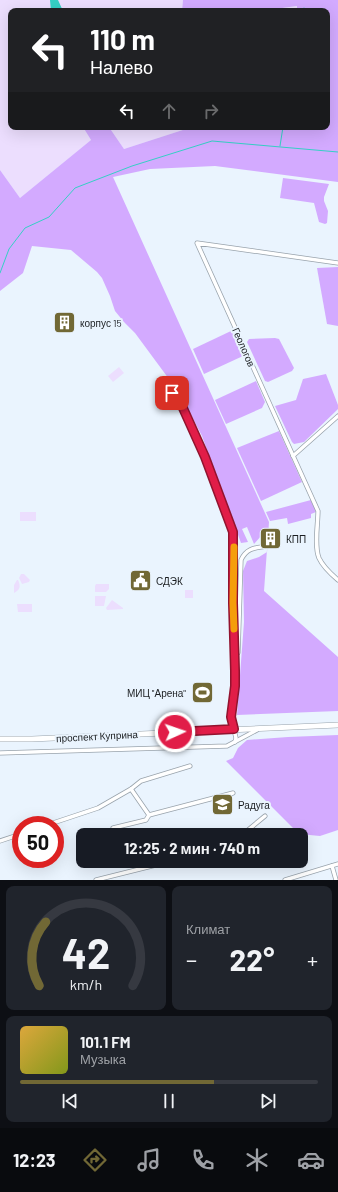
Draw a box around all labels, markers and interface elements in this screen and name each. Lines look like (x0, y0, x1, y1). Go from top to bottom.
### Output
text: 110 m (90, 22, 155, 56)
icon: left (24, 24, 76, 76)
text: Налево (90, 56, 153, 78)
icon: left (116, 100, 138, 122)
icon: ahead (158, 100, 180, 122)
icon: right (200, 100, 222, 122)
building icon: корпус 15 (51, 310, 77, 336)
place label: корпус 15 (80, 317, 122, 329)
street label: Геологов (230, 326, 258, 368)
pin (155, 376, 189, 410)
icon: arrive (161, 382, 183, 404)
building icon: КПП (258, 526, 284, 552)
place label: КПП (286, 533, 306, 545)
public building icon: СДЭК (127, 568, 153, 594)
place label: СДЭК (156, 575, 183, 587)
sports icon: МИЦ "Арена" (189, 680, 215, 706)
place label: МИЦ "Арена" (127, 687, 186, 699)
position arrow (154, 711, 196, 753)
street label: проспект Куприна (56, 728, 139, 744)
school or university icon: Радуга (209, 792, 235, 818)
place label: Радуга (238, 799, 270, 811)
speed limit sign: 50 (12, 816, 64, 868)
text: 12:25 · 2 мин · 740 m (124, 839, 260, 857)
text: Климат (186, 921, 230, 937)
text: 42 (62, 927, 110, 977)
text: 22° (230, 941, 274, 977)
text: − (186, 946, 197, 972)
text: + (307, 946, 318, 972)
text: km/h (70, 976, 102, 993)
text: 101.1 FM (80, 1033, 131, 1051)
text: Музыка (80, 1051, 126, 1067)
icon: previous (59, 1090, 81, 1112)
icon: pause (158, 1090, 180, 1112)
icon: next (257, 1090, 279, 1112)
icon: directions (81, 1146, 109, 1174)
icon: music (135, 1146, 163, 1174)
icon: phone (189, 1146, 217, 1174)
icon: climate (243, 1146, 271, 1174)
icon: car (297, 1146, 325, 1174)
text: 12:23 (13, 1149, 56, 1171)

